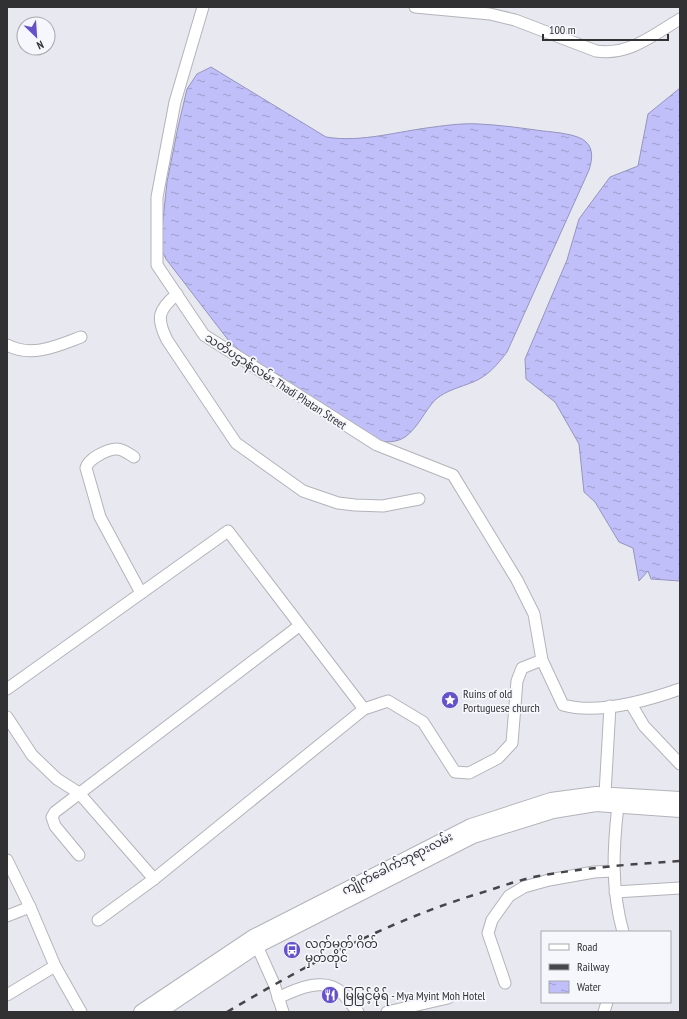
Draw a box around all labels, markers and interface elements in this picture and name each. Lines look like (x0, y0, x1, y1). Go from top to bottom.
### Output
north arrow (16, 16, 56, 56)
scale bar (543, 16, 668, 42)
text: 100 m (549, 22, 576, 37)
text: N (35, 37, 46, 53)
street label: သတိပဌာန်လမ်း Thadi Phatan Street (201, 329, 351, 435)
place label: Ruins of old Portuguese church (463, 686, 540, 715)
place icon: Ruins of old Portuguese church (440, 690, 460, 710)
street label: ကျိုက်ခေါက်ဘုရားလမ်း (339, 828, 456, 900)
legend (541, 931, 671, 1003)
place label: လက်မှတ် ဂိတ် မှတ်တိုင် (305, 935, 378, 968)
text: Road (577, 939, 597, 954)
bus stop icon: လက်မှတ် ဂိတ် မှတ်တိုင် (282, 940, 302, 960)
text: Railway (577, 959, 610, 974)
text: Water (577, 979, 602, 994)
restaurant icon: မြမြင့်မိုရ် - Mya Myint Moh Hotel (320, 985, 340, 1005)
place label: မြမြင့်မိုရ် - Mya Myint Moh Hotel (343, 987, 485, 1006)

